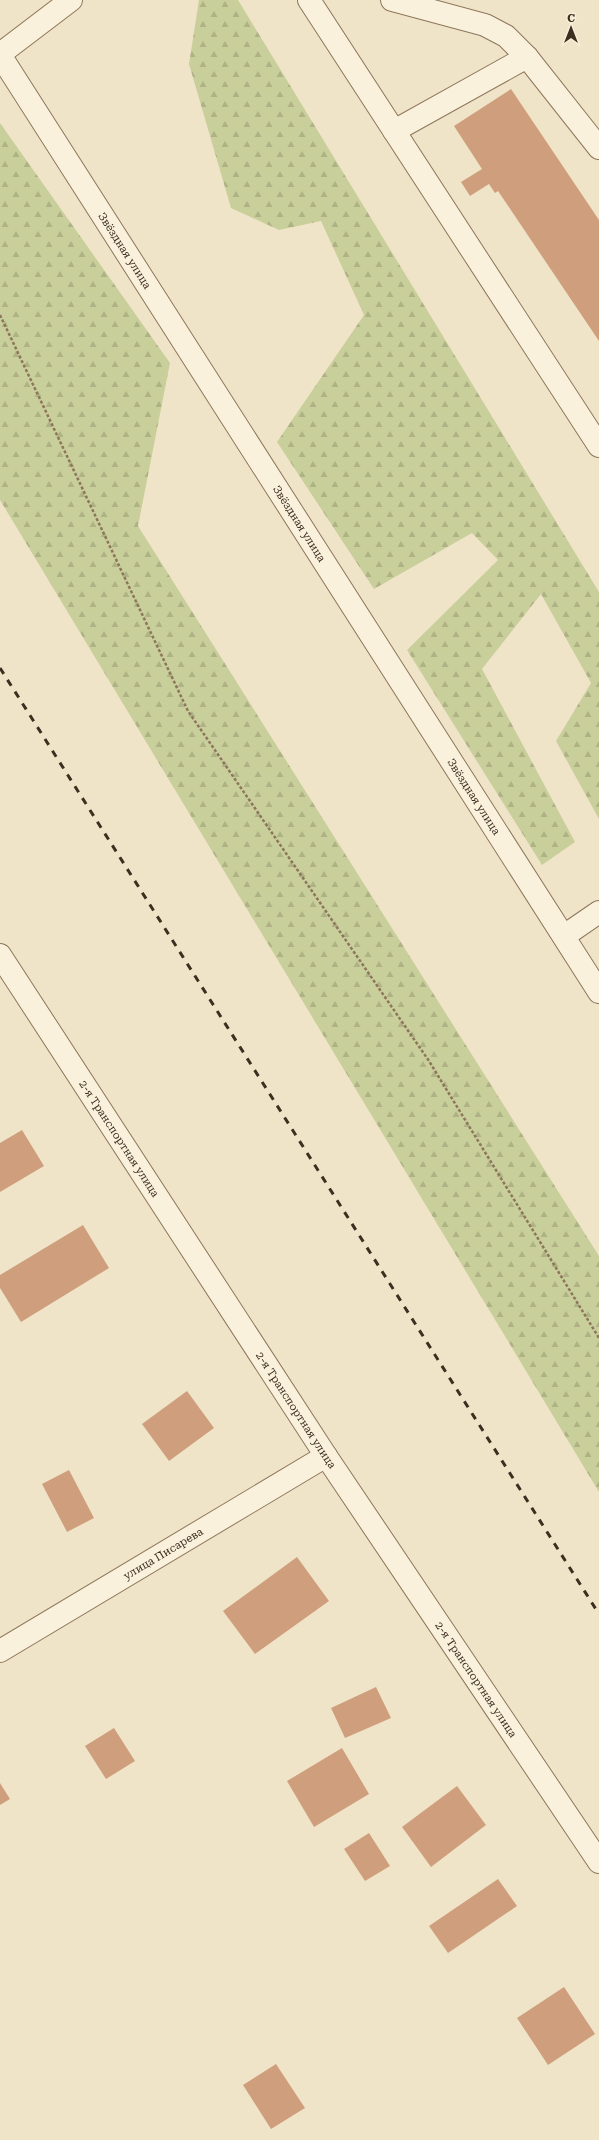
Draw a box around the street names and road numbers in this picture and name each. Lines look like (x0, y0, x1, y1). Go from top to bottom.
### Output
street label: Звёздная улица (95, 210, 154, 291)
street label: Звёздная улица (270, 483, 328, 564)
street label: Звёздная улица (444, 756, 503, 837)
street label: 2-я Транспортная улица (76, 1078, 162, 1200)
street label: 2-я Транспортная улица (253, 1350, 339, 1471)
street label: улица Писарева (121, 1525, 205, 1583)
street label: 2-я Транспортная улица (432, 1619, 519, 1740)

